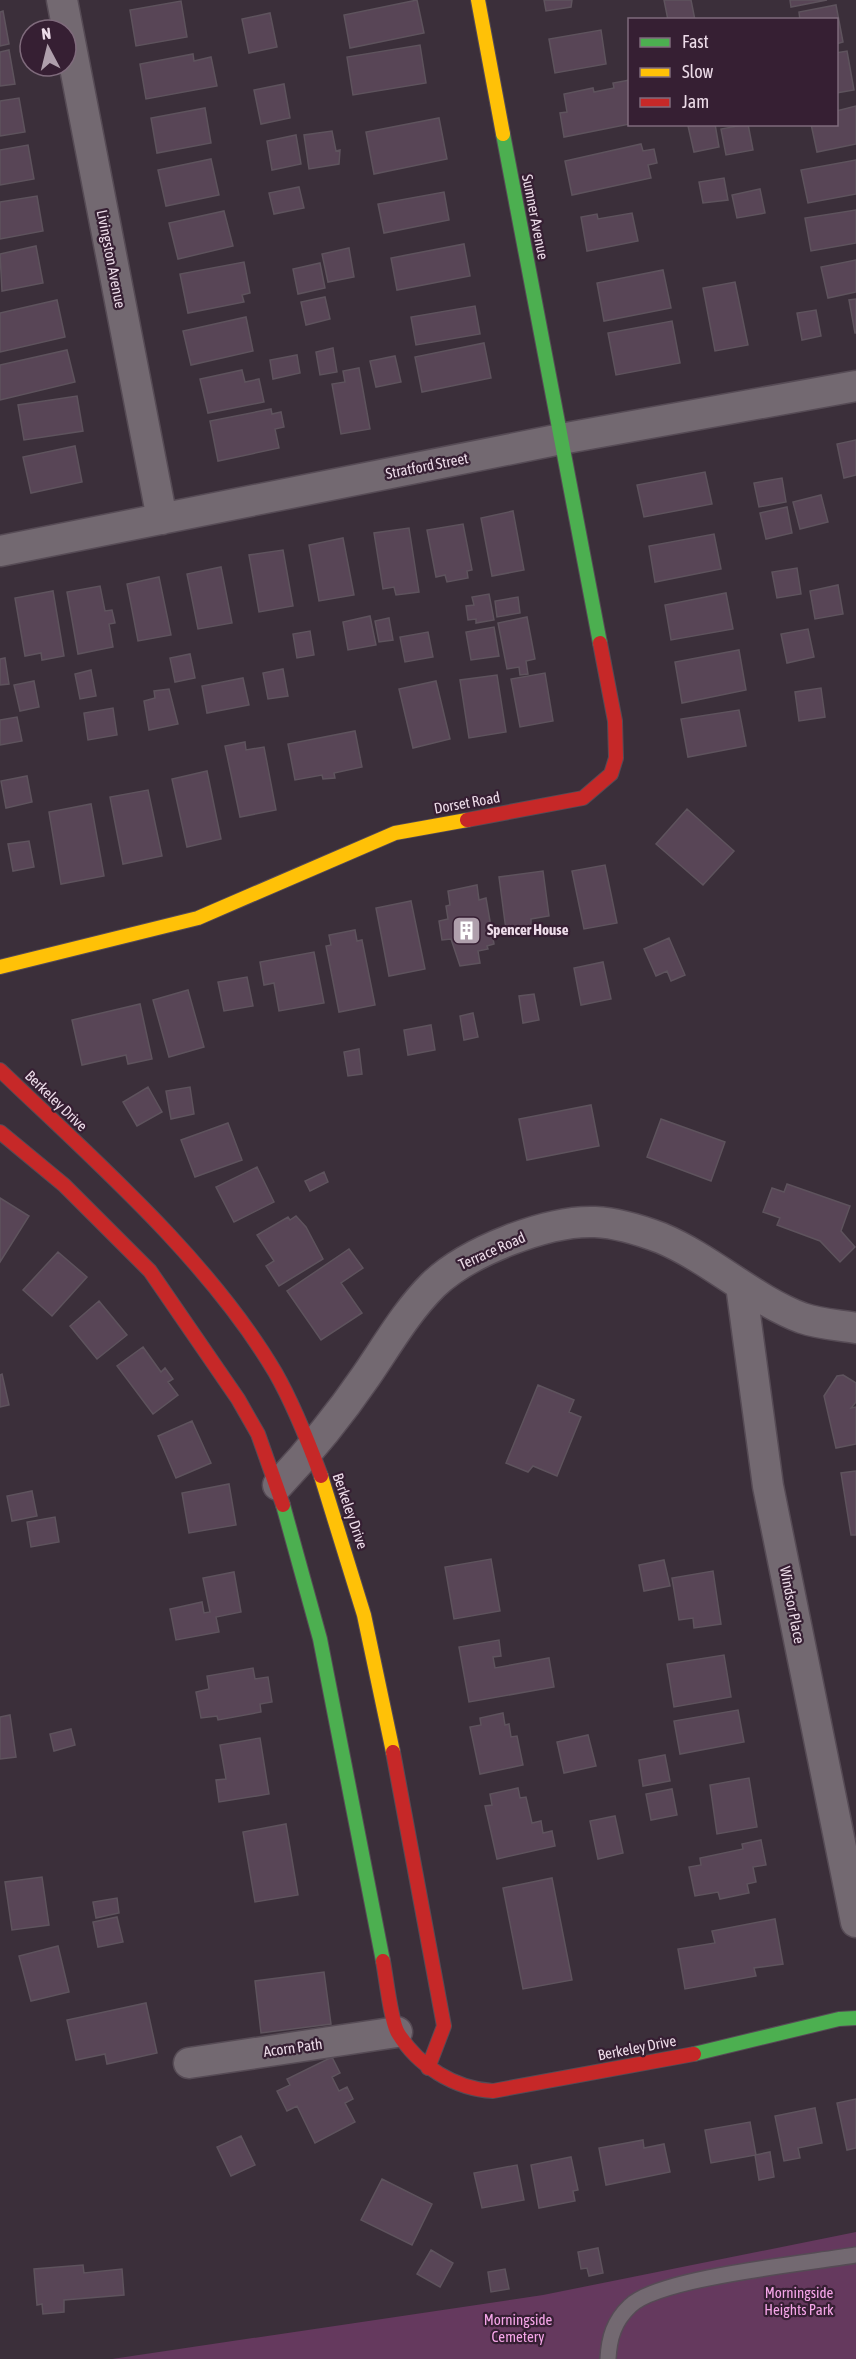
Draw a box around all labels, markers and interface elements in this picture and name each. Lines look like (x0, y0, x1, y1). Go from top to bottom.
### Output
north arrow (18, 18, 78, 78)
legend (628, 18, 838, 126)
text: N (40, 24, 52, 43)
text: Fast (682, 31, 709, 52)
text: Slow (682, 61, 713, 82)
text: Jam (682, 91, 709, 112)
street label: Sumner Avenue (519, 173, 552, 261)
street label: Livingston Avenue (94, 208, 129, 310)
street label: Stratford Street (384, 449, 470, 482)
street label: Dorset Road (432, 788, 501, 817)
building icon: Spencer House (450, 914, 482, 946)
place label: Spencer House (487, 921, 569, 938)
street label: Berkeley Drive (22, 1067, 91, 1134)
street label: Terrace Road (456, 1228, 528, 1273)
street label: Berkeley Drive (330, 1471, 371, 1551)
street label: Windsor Place (777, 1565, 808, 1645)
street label: Berkeley Drive (596, 2032, 678, 2063)
street label: Acorn Path (262, 2035, 323, 2060)
park label: Morningside Heights Park (764, 2284, 834, 2318)
park label: Morningside Cemetery (484, 2311, 553, 2345)

